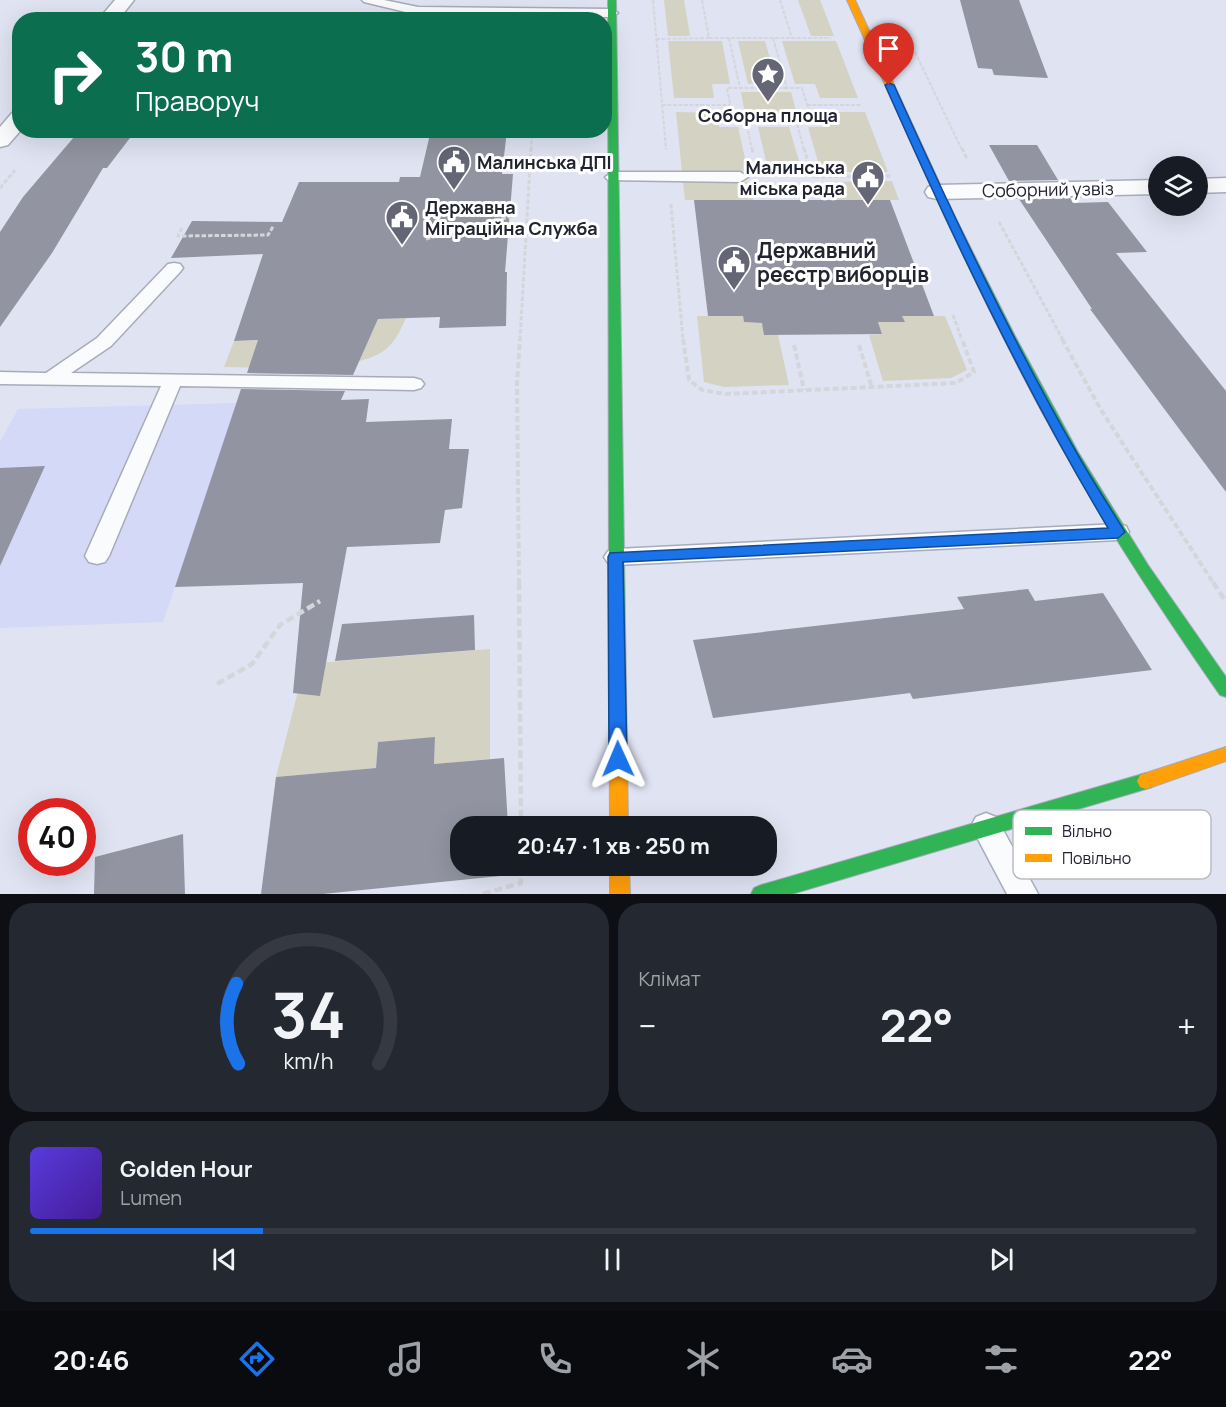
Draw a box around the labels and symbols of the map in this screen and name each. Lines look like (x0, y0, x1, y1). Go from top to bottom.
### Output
pin (863, 23, 914, 85)
place icon: Соборна площа (750, 56, 786, 103)
place label: Соборна площа (698, 103, 838, 127)
public building icon: Малинська ДПІ (436, 144, 472, 191)
place label: Малинська ДПІ (477, 150, 612, 174)
place label: Малинська міська рада (739, 155, 845, 200)
public building icon: Малинська міська рада (850, 159, 886, 206)
street label: Соборний узвіз (982, 176, 1114, 202)
place label: Державна Міграційна Служба (425, 195, 598, 240)
public building icon: Державна Міграційна Служба (384, 199, 420, 246)
place label: Державний реєстр виборців (757, 236, 929, 288)
public building icon: Державний реєстр виборців (716, 244, 752, 291)
position arrow (586, 727, 650, 791)
speed limit sign: 40 (18, 798, 96, 876)
legend (1013, 810, 1211, 879)
text: Вільно (1062, 820, 1112, 842)
text: Повільно (1062, 847, 1131, 869)

